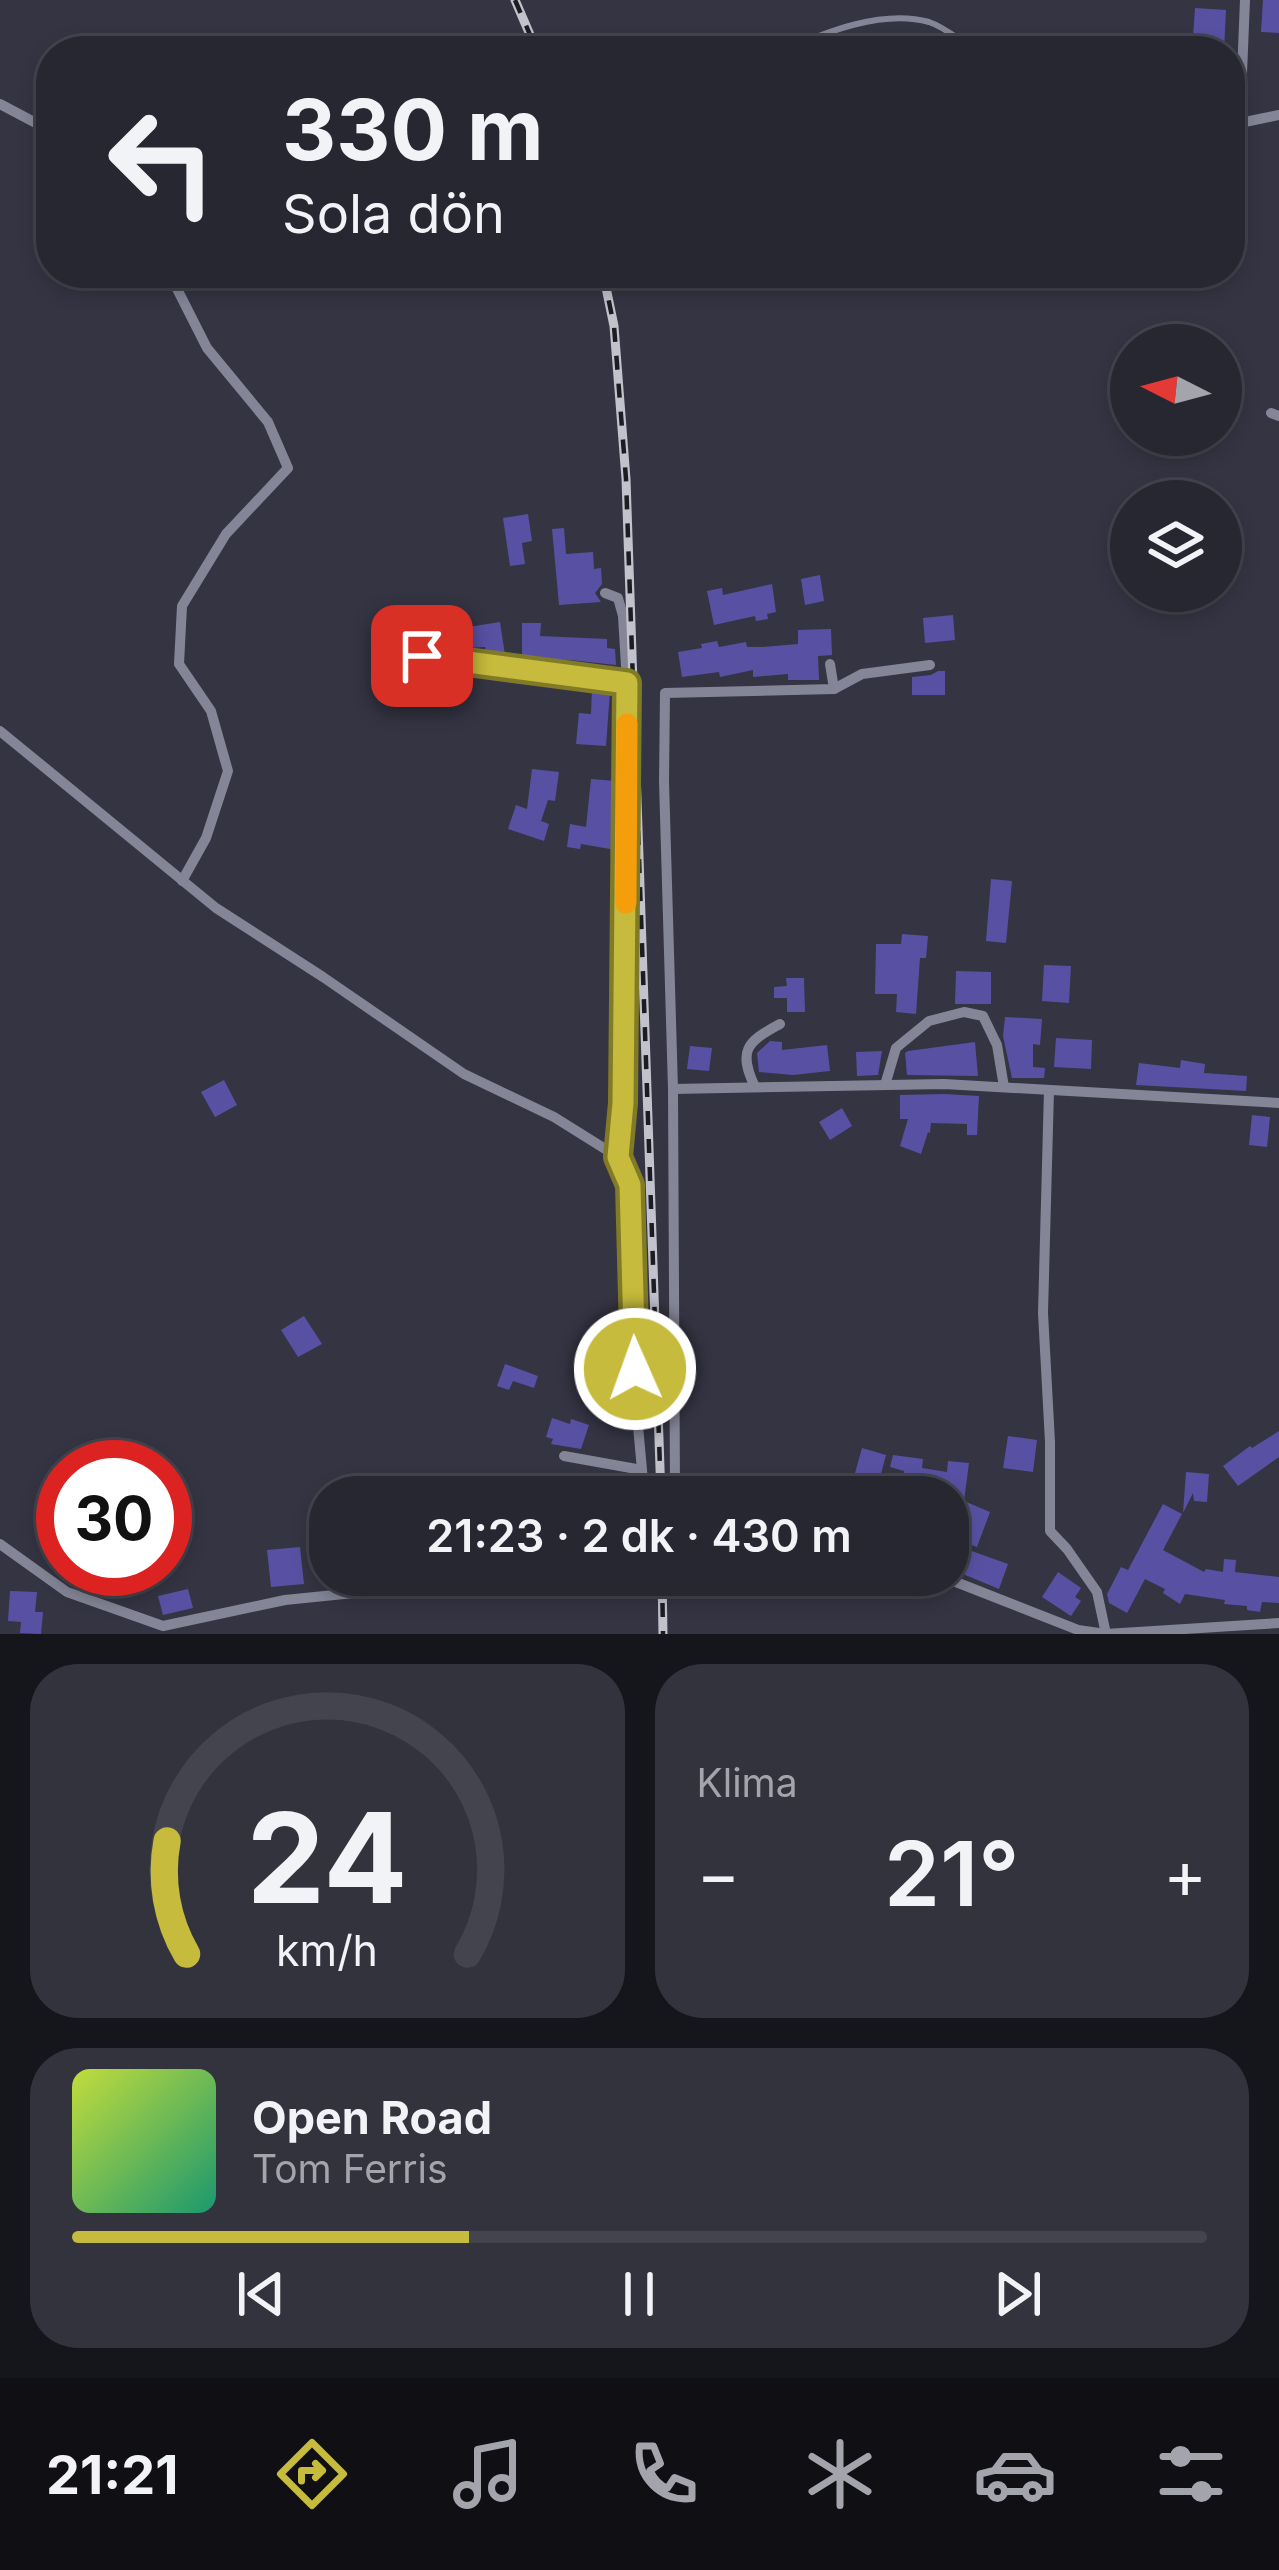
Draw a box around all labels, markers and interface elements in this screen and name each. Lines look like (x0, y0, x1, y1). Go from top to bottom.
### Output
text: 330 m (282, 79, 544, 180)
icon: left (84, 84, 240, 240)
text: Sola dön (282, 181, 505, 246)
north arrow (1110, 324, 1242, 456)
map controls (1110, 324, 1242, 612)
button: layers (1110, 480, 1242, 612)
pin (371, 605, 473, 707)
icon: arrive (389, 623, 455, 689)
position arrow (572, 1306, 698, 1432)
speed limit sign: 30 (36, 1440, 192, 1596)
text: 21:23 · 2 dk · 430 m (426, 1508, 852, 1563)
text: Klima (697, 1759, 798, 1806)
text: 24 (247, 1782, 408, 1933)
text: 21° (884, 1819, 1019, 1928)
text: − (697, 1834, 740, 1914)
text: + (1163, 1834, 1207, 1914)
text: km/h (276, 1924, 378, 1976)
text: Open Road (252, 2090, 492, 2145)
text: Tom Ferris (252, 2145, 447, 2192)
icon: previous (228, 2261, 294, 2327)
icon: pause (606, 2261, 672, 2327)
icon: next (985, 2261, 1051, 2327)
icon: directions (270, 2432, 354, 2516)
icon: music (446, 2432, 530, 2516)
icon: phone (622, 2432, 706, 2516)
icon: climate (798, 2432, 882, 2516)
icon: car (973, 2432, 1057, 2516)
icon: filters (1149, 2432, 1233, 2516)
text: 21:21 (46, 2442, 179, 2507)

